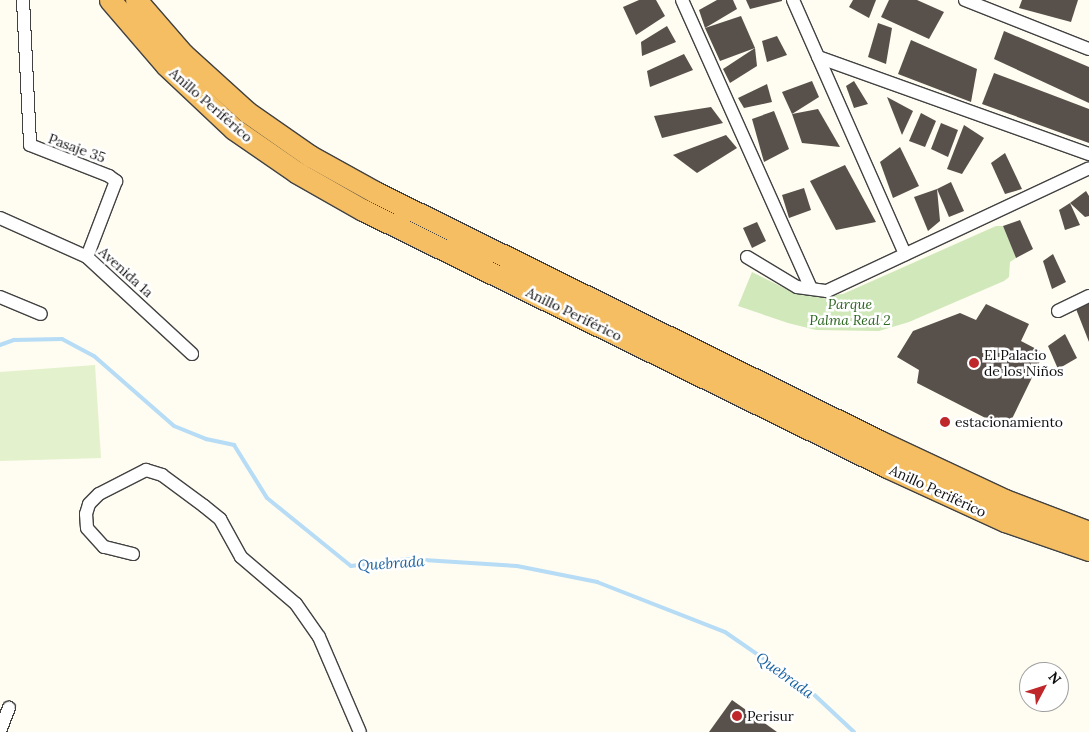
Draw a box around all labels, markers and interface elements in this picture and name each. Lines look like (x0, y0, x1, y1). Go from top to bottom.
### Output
street label: Anillo Periférico (166, 64, 256, 146)
street label: Pasaje 35 (46, 130, 108, 166)
street label: Avenida 1a (95, 243, 157, 301)
street label: Anillo Periférico (523, 284, 625, 344)
park label: Parque Palma Real 2 (809, 296, 891, 328)
place label: El Palacio de los Niños (984, 347, 1064, 380)
marker: El Palacio de los Niños (968, 357, 980, 369)
place label: estacionamiento (955, 414, 1063, 430)
marker: estacionamiento (939, 416, 951, 428)
street label: Anillo Periférico (887, 461, 989, 521)
water label: Quebrada (357, 552, 425, 574)
water label: Quebrada (753, 648, 817, 702)
north arrow (1019, 662, 1069, 712)
text: N (1044, 668, 1065, 688)
place label: Perisur (747, 708, 794, 724)
marker: Perisur (731, 710, 743, 722)

